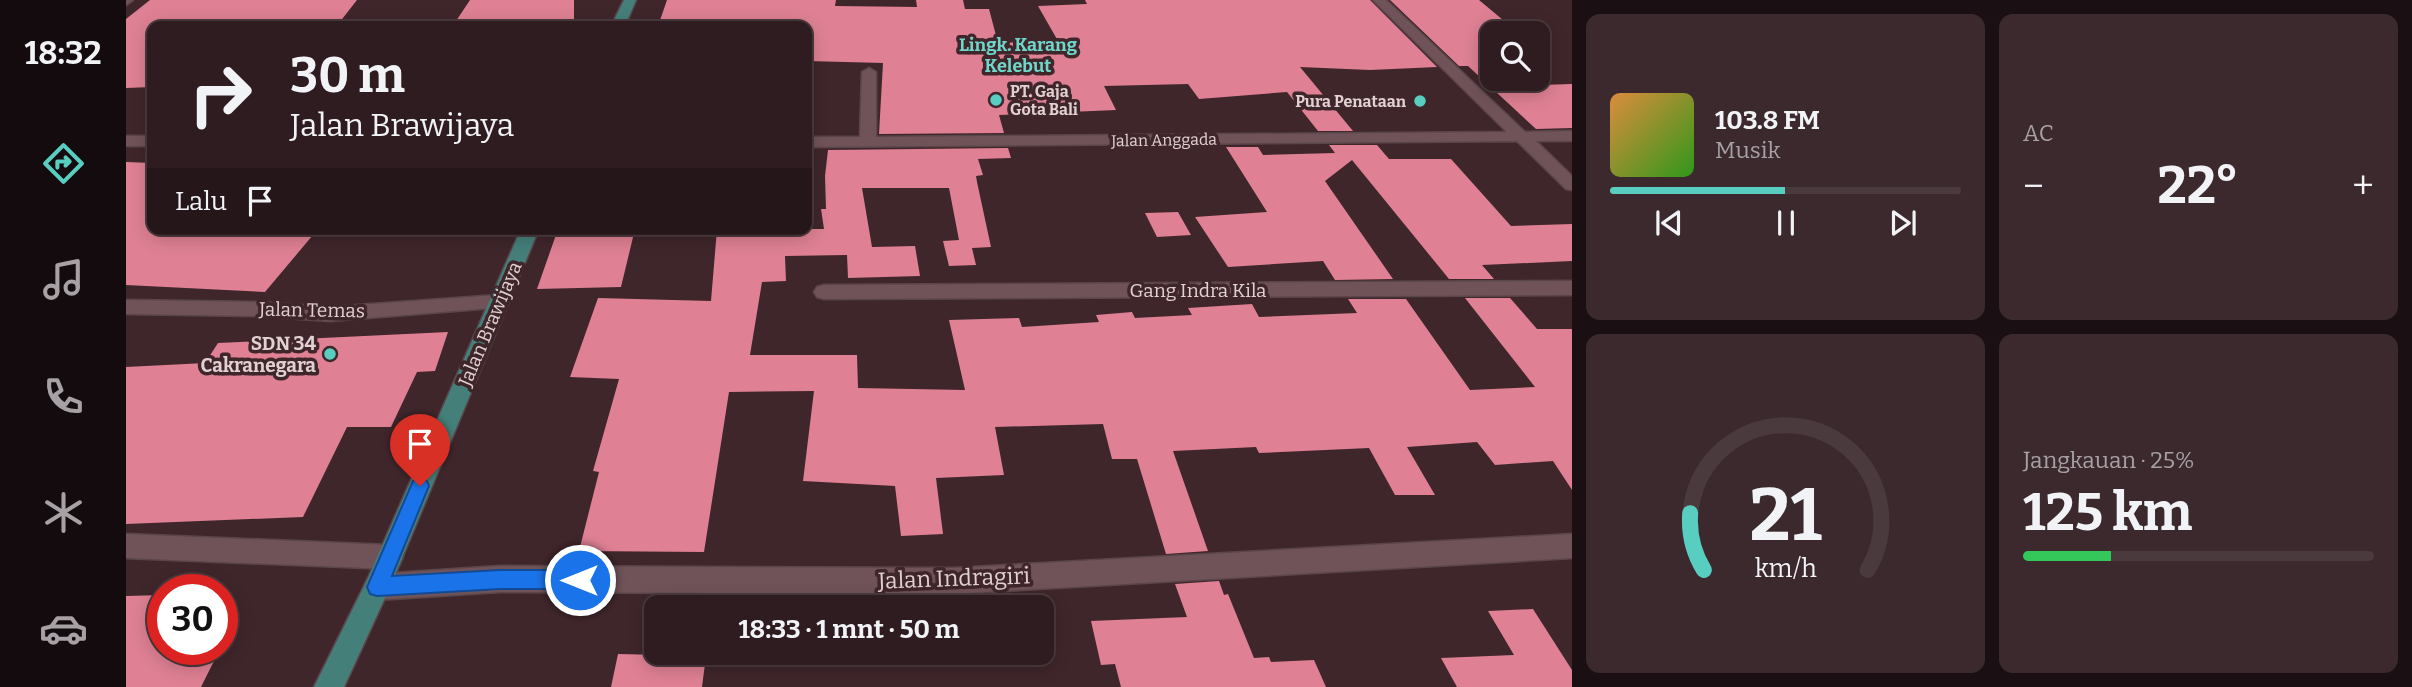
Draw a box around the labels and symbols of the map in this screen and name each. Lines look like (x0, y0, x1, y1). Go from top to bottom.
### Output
district label: Lingk. Karang Kelebut (959, 34, 1078, 77)
place label: PT. Gaja Gota Bali (1010, 82, 1078, 119)
marker: PT. Gaja Gota Bali (988, 92, 1004, 108)
place label: Pura Penataan (1295, 92, 1407, 111)
marker: Pura Penataan (1412, 93, 1428, 109)
street label: Jalan Anggada (1110, 130, 1217, 150)
street label: Jalan Brawijaya (453, 258, 527, 391)
street label: Gang Indra Kila (1129, 279, 1267, 302)
street label: Jalan Temas (258, 298, 365, 322)
place label: SDN 34 Cakranegara (201, 332, 316, 377)
marker: SDN 34 Cakranegara (322, 346, 338, 362)
pin (390, 414, 450, 486)
position arrow (543, 543, 617, 617)
street label: Jalan Indragiri (876, 561, 1031, 595)
speed limit sign: 30 (147, 574, 238, 665)

